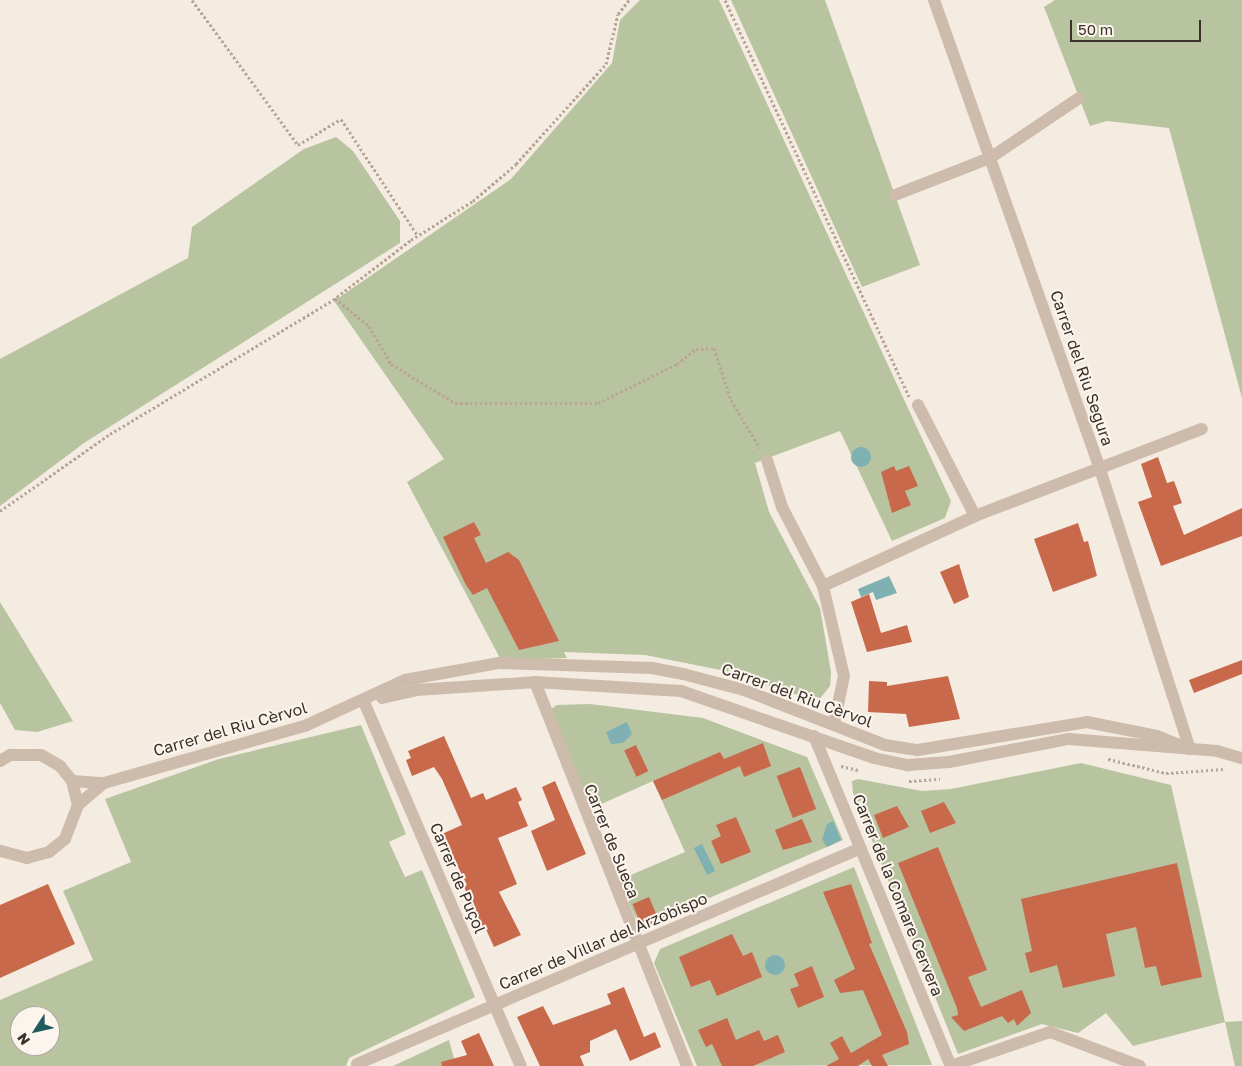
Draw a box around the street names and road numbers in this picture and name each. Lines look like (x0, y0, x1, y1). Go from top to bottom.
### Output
street label: Carrer del Riu Segura (1046, 288, 1118, 448)
street label: Carrer del Riu Cèrvol (719, 659, 875, 731)
street label: Carrer del Riu Cèrvol (151, 698, 309, 760)
street label: Carrer de Sueca (580, 781, 644, 901)
street label: Carrer de la Comare Cervera (849, 791, 947, 999)
street label: Carrer de Puçol (426, 820, 490, 936)
street label: Carrer de Villar del Arzobispo (496, 888, 710, 994)

